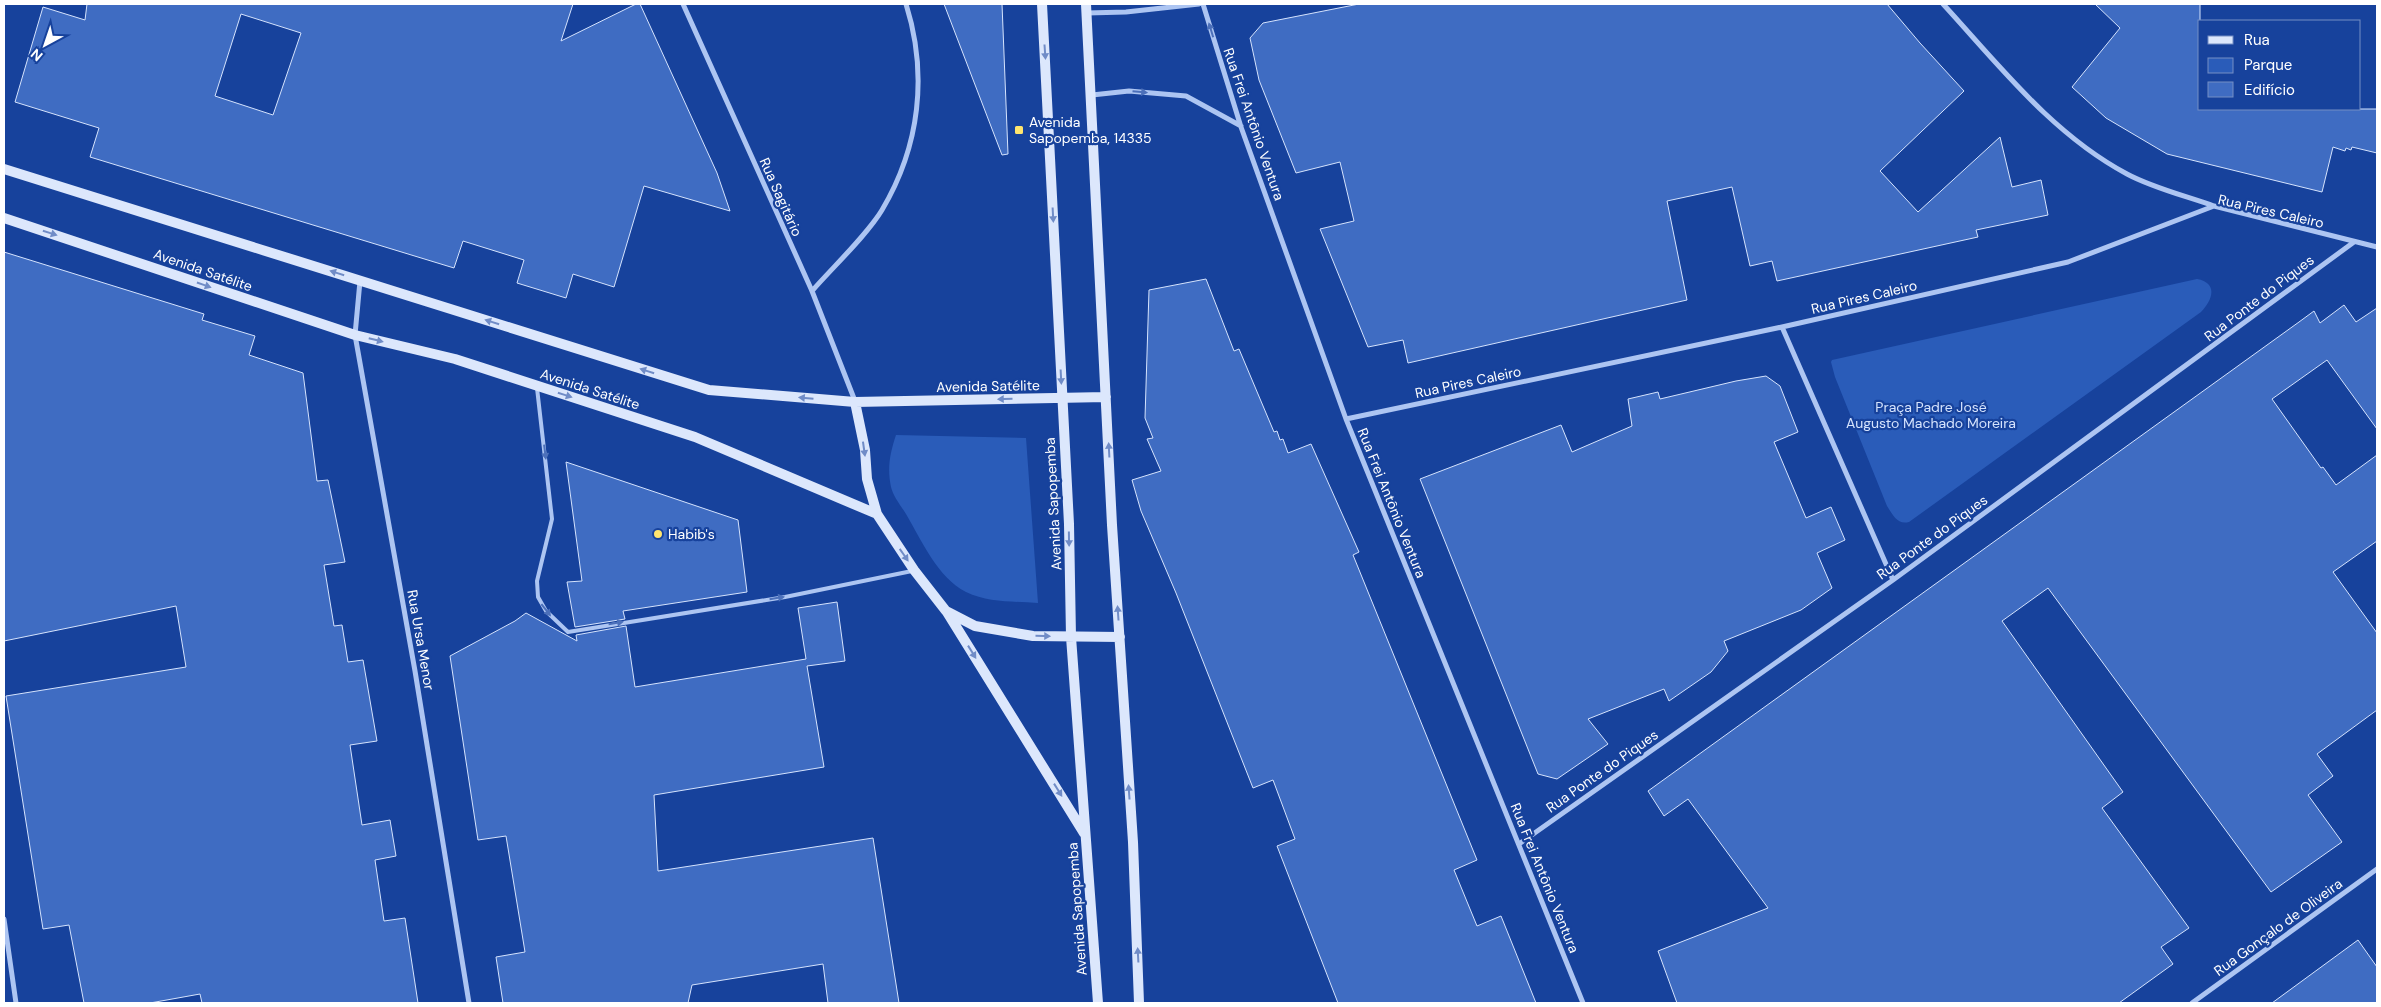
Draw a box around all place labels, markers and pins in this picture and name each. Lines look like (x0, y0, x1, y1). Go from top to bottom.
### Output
place label: Avenida Sapopemba, 14335 (1029, 113, 1152, 147)
marker: Avenida Sapopemba, 14335 (1013, 124, 1025, 136)
place label: Habib's (668, 525, 715, 543)
marker: Habib's (652, 528, 664, 540)

